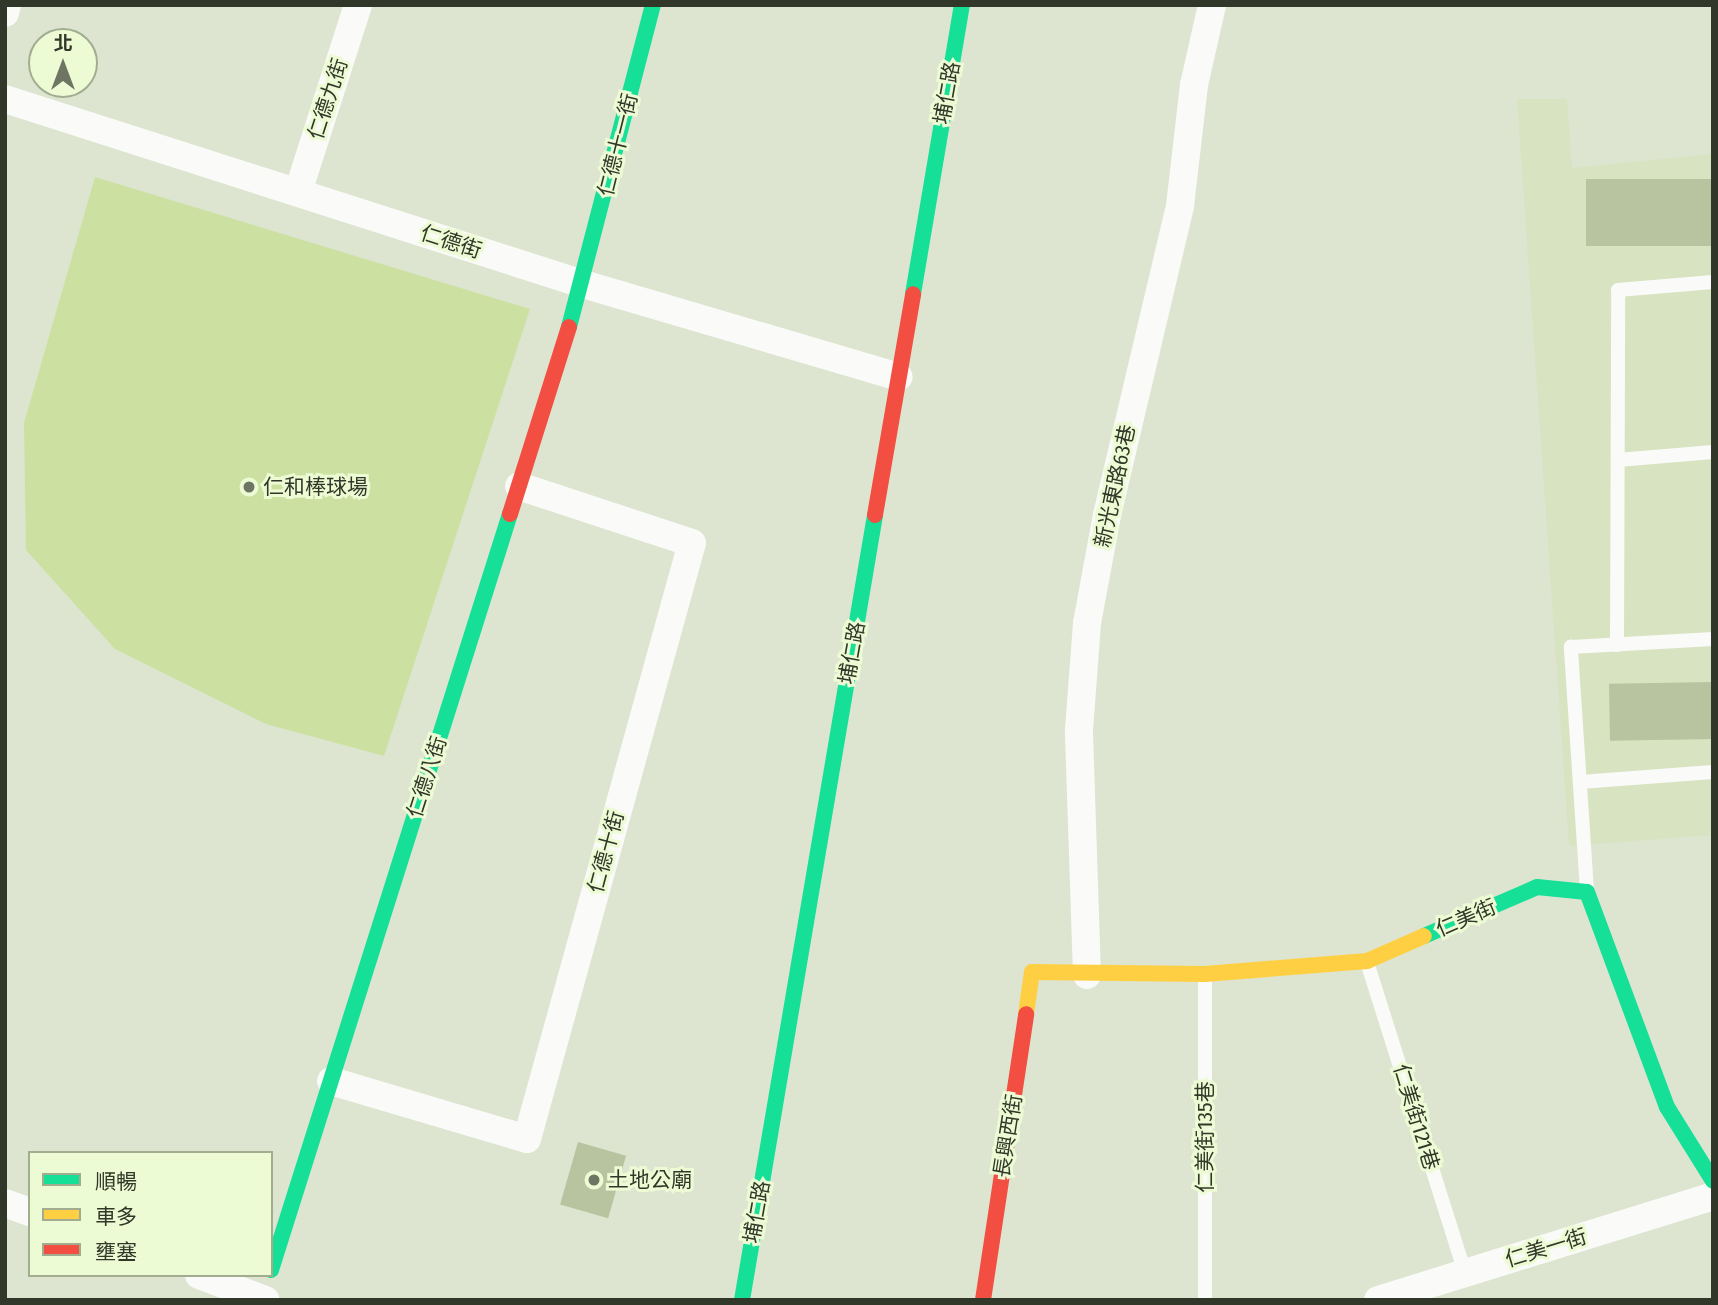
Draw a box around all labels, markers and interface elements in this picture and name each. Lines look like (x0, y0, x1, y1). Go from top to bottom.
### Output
north arrow (28, 28, 98, 98)
text: 北 (53, 32, 73, 55)
street label: 仁德九街 (303, 55, 353, 143)
street label: 埔仁路 (929, 60, 965, 126)
street label: 仁德十一街 (593, 91, 643, 199)
street label: 仁德街 (417, 220, 485, 264)
street label: 新光東路63巷 (1090, 422, 1140, 550)
place label: 仁和棒球場 (263, 474, 368, 500)
marker: 仁和棒球場 (241, 479, 257, 495)
street label: 埔仁路 (834, 620, 870, 686)
street label: 仁德八街 (402, 733, 452, 821)
street label: 仁德十街 (583, 808, 629, 896)
street label: 仁美街 (1432, 894, 1500, 942)
street label: 仁美街121巷 (1388, 1061, 1444, 1173)
street label: 仁美街135巷 (1192, 1081, 1218, 1193)
street label: 長興西街 (989, 1093, 1027, 1179)
legend (28, 1151, 273, 1277)
place label: 土地公廟 (608, 1167, 692, 1193)
text: 順暢 (95, 1169, 137, 1195)
marker: 土地公廟 (586, 1172, 602, 1188)
street label: 埔仁路 (739, 1179, 775, 1245)
text: 車多 (95, 1204, 137, 1230)
street label: 仁美一街 (1502, 1224, 1590, 1272)
text: 壅塞 (95, 1239, 137, 1265)

